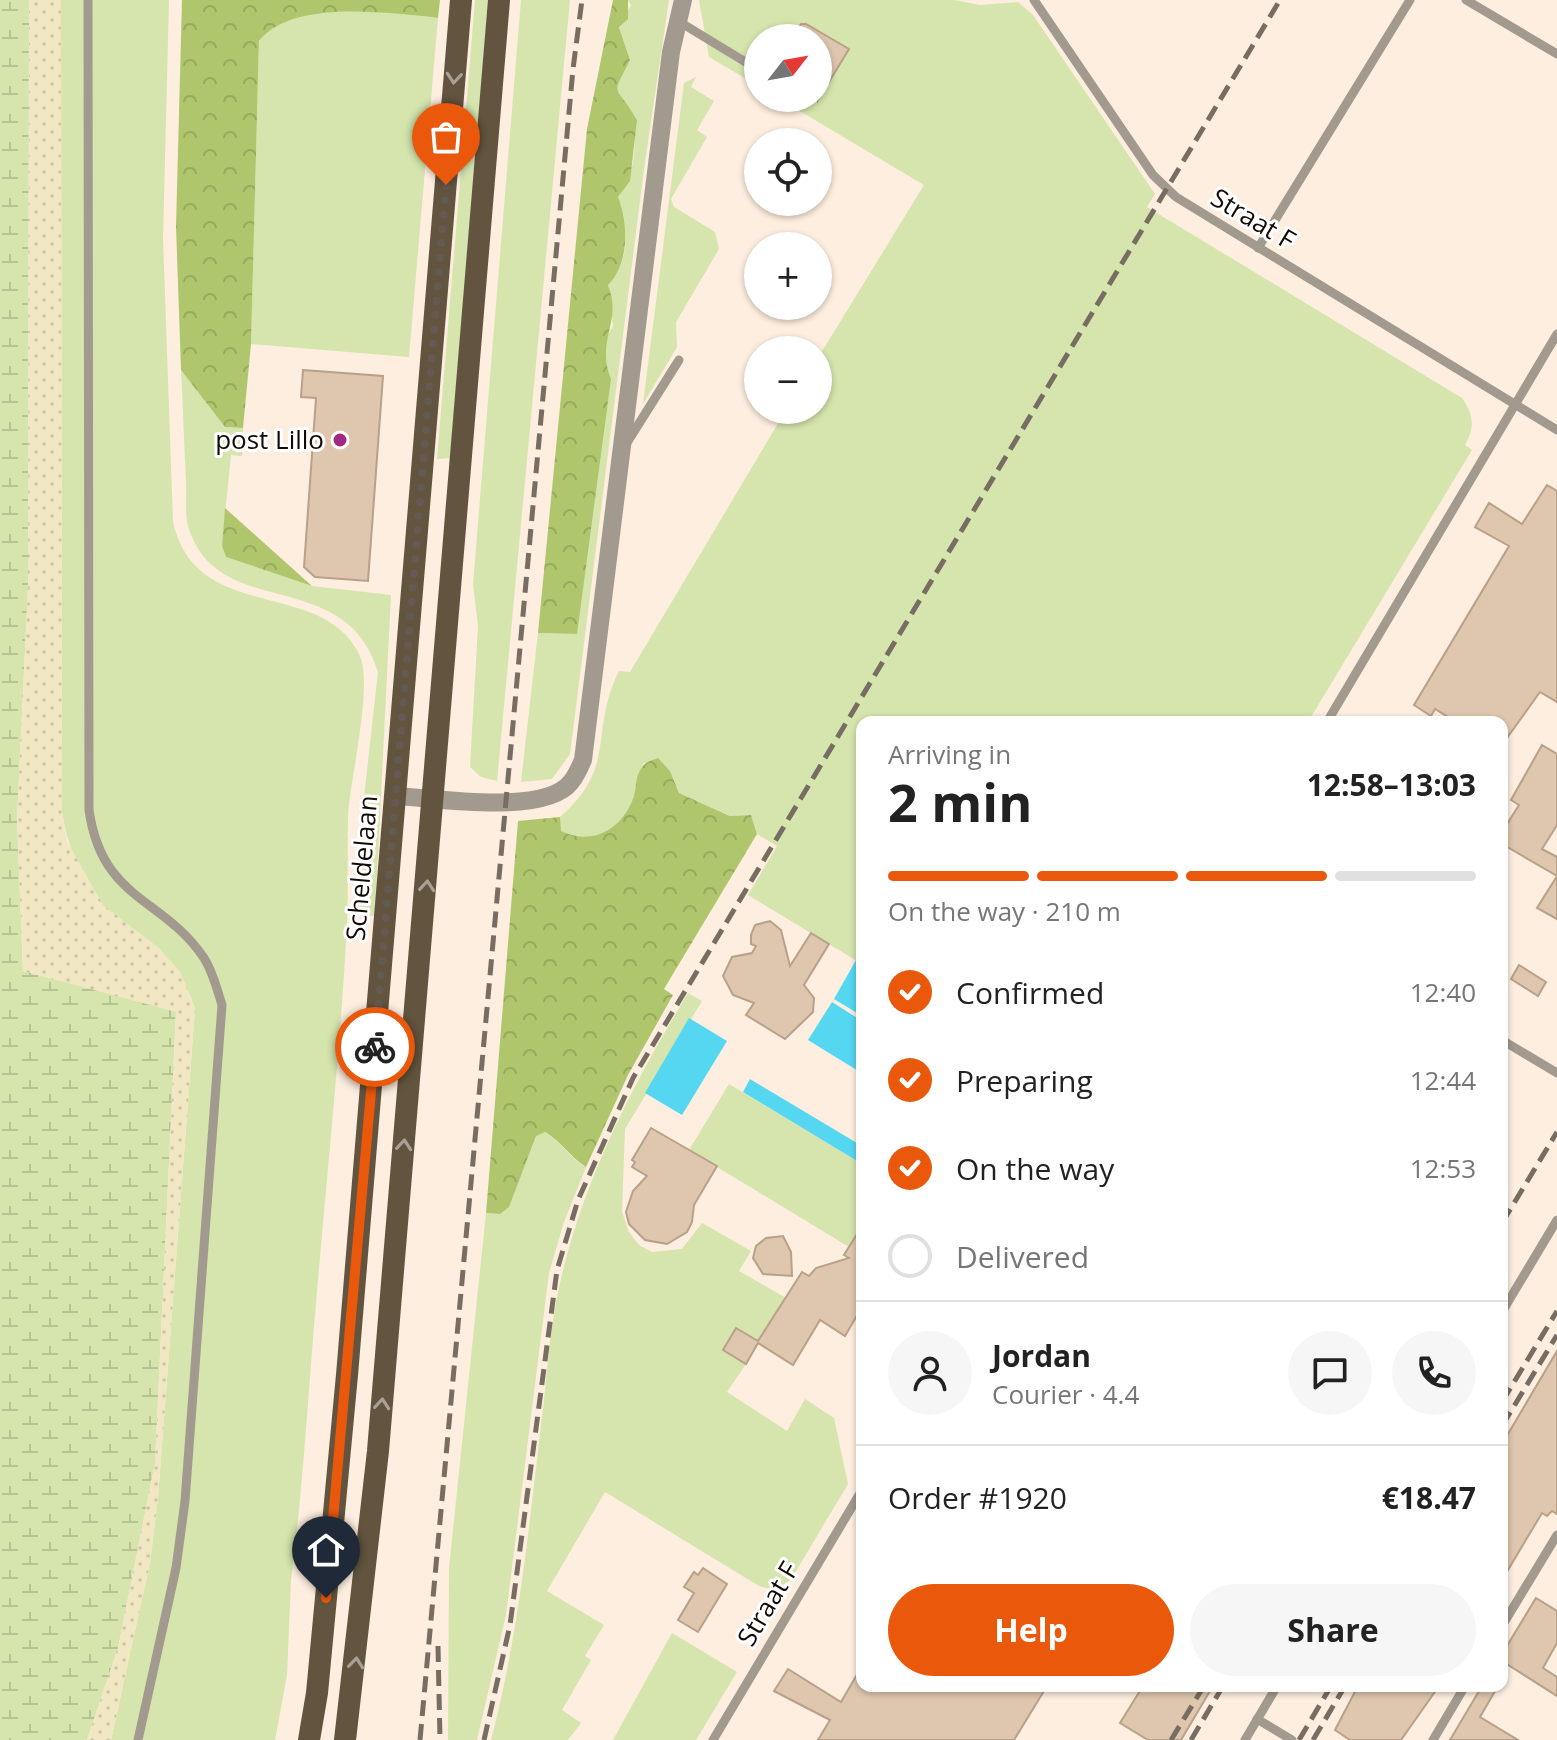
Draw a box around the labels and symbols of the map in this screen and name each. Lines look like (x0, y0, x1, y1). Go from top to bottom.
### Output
north arrow (744, 24, 832, 112)
one-way arrow (446, 72, 463, 85)
pin (412, 103, 480, 185)
street label: Straat F (1205, 179, 1302, 257)
place label: post Lillo (215, 421, 324, 457)
marker: post Lillo (331, 431, 349, 449)
street label: Scheldelaan (337, 794, 385, 942)
one-way arrow (418, 879, 435, 892)
courier (335, 1007, 415, 1087)
one-way arrow (395, 1138, 412, 1151)
one-way arrow (373, 1397, 390, 1410)
pin (292, 1516, 360, 1598)
street label: Straat F (728, 1555, 806, 1652)
one-way arrow (347, 1656, 364, 1669)

